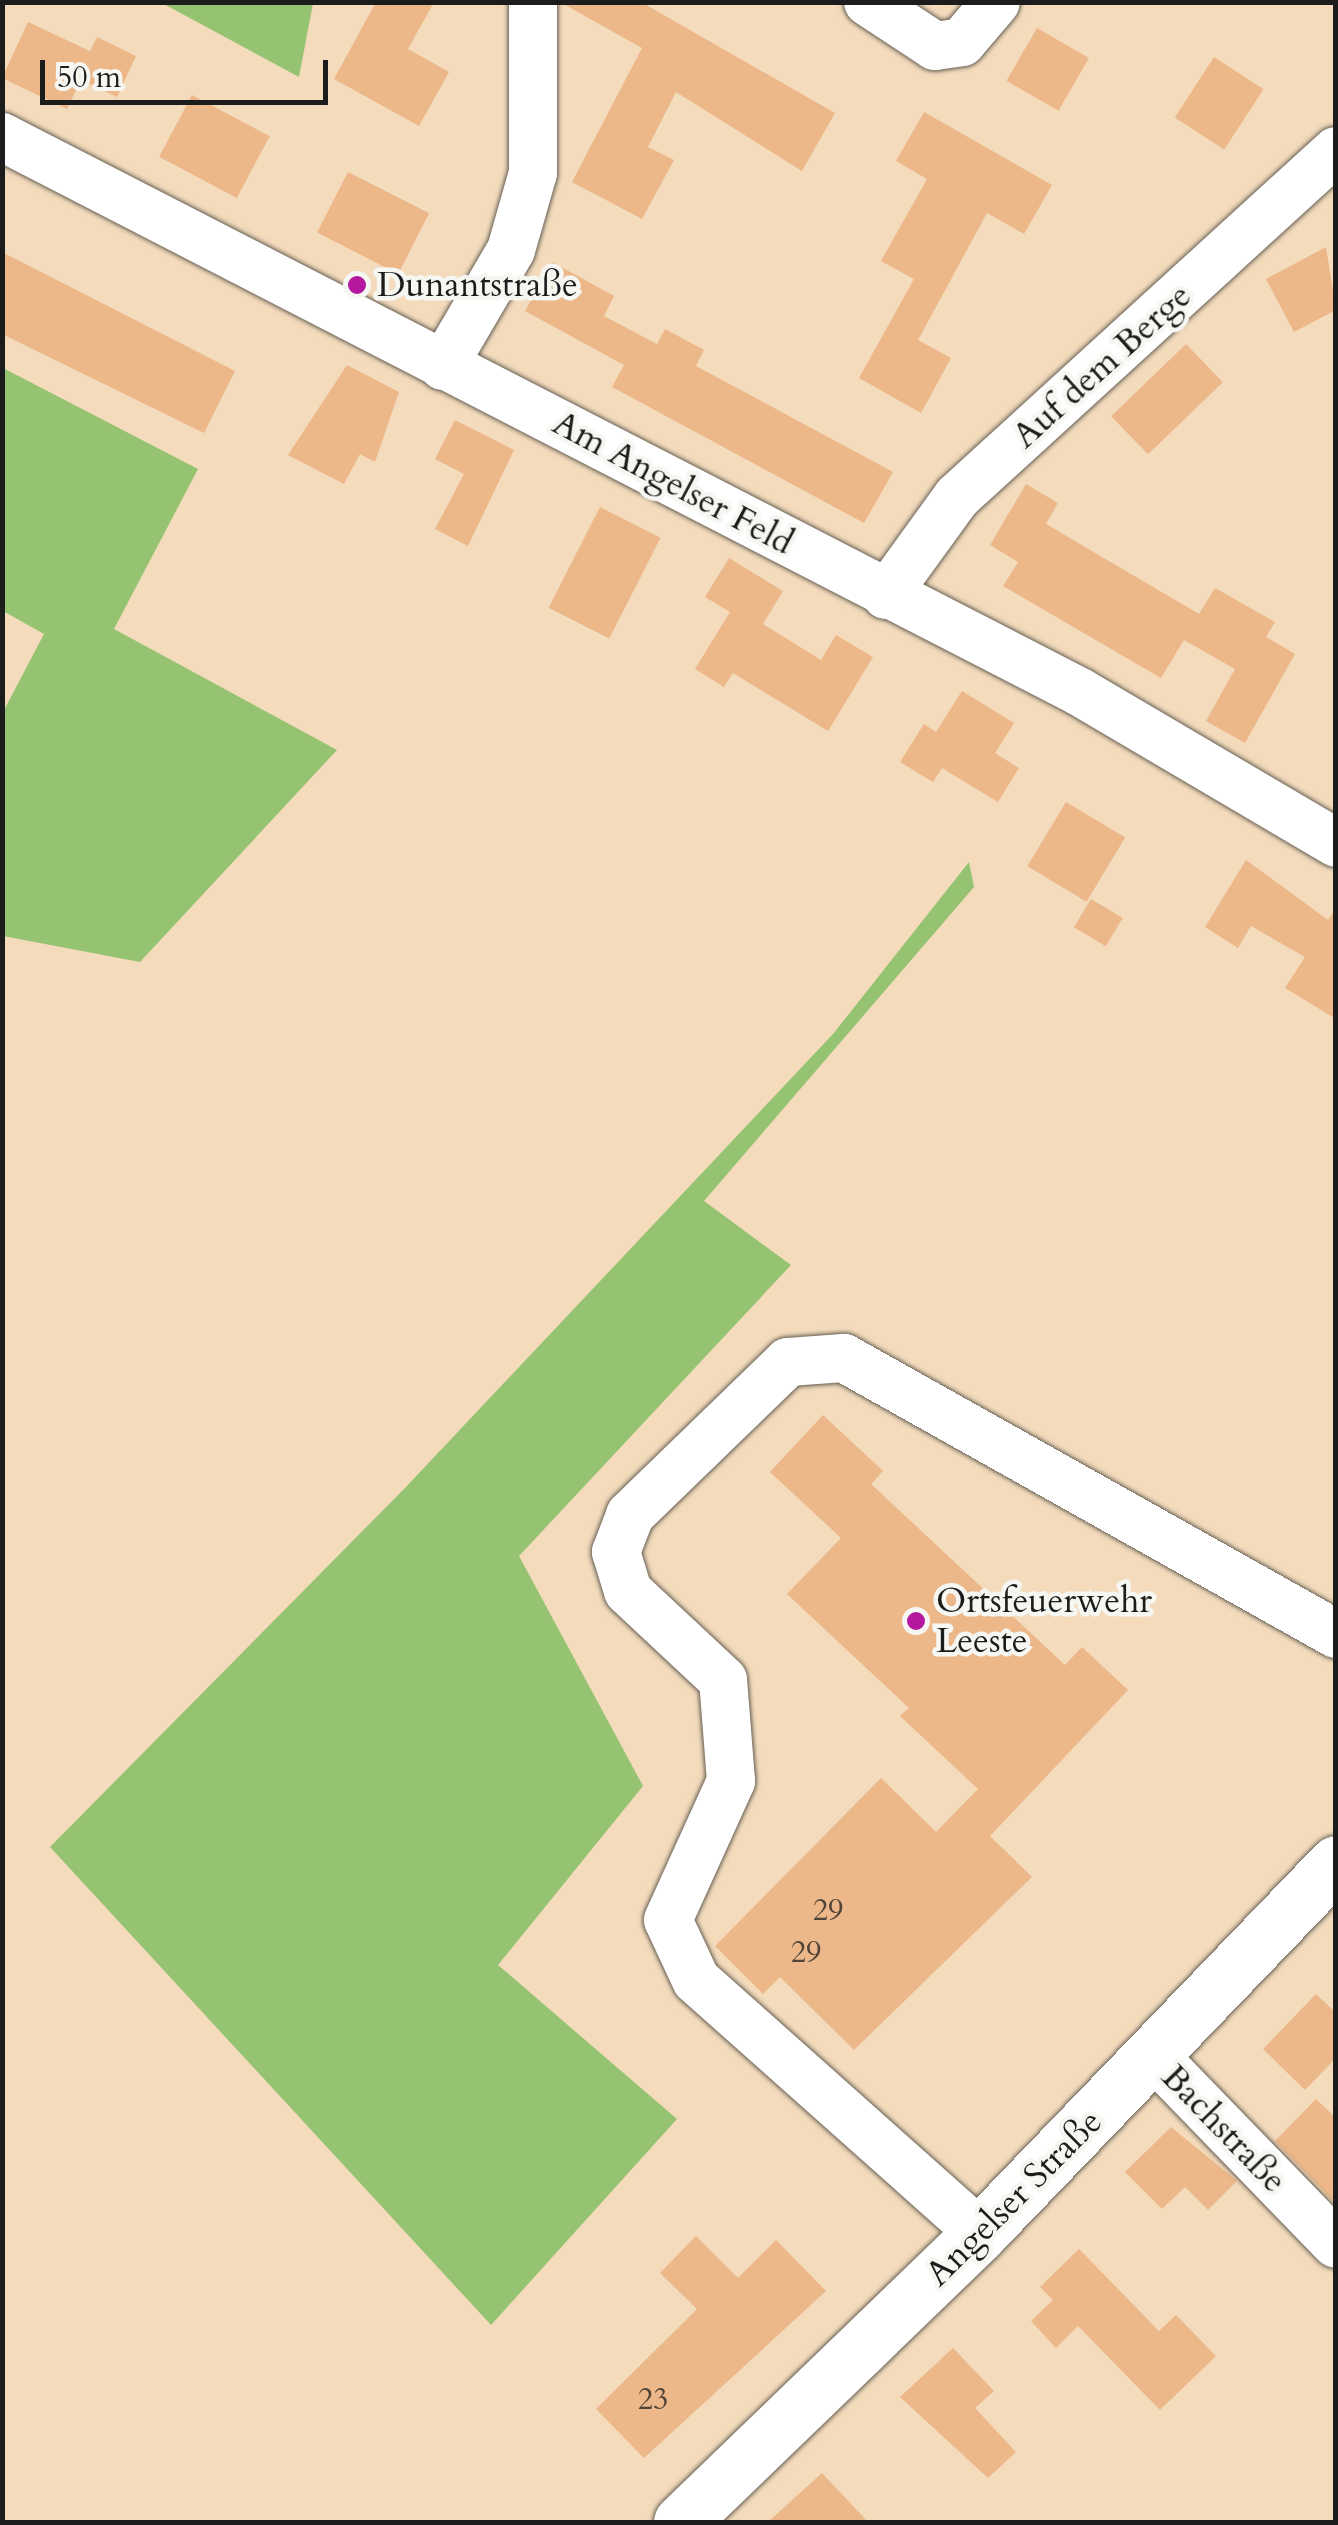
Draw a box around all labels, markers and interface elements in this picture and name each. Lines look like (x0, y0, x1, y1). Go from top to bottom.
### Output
scale bar (45, 40, 332, 102)
text: 50 m (57, 57, 121, 98)
place label: Dunantstraße (377, 264, 578, 306)
marker: Dunantstraße (346, 274, 368, 296)
street label: Auf dem Berge (1004, 275, 1200, 457)
street label: Am Angelser Feld (546, 402, 800, 564)
place label: Ortsfeuerwehr Leeste (936, 1580, 1152, 1662)
marker: Ortsfeuerwehr Leeste (905, 1610, 927, 1632)
house number: 29 (813, 1893, 843, 1929)
house number: 29 (791, 1935, 821, 1971)
street label: Bachstraße (1153, 2056, 1295, 2202)
street label: Angelser Straße (917, 2101, 1111, 2295)
house number: 23 (638, 2382, 668, 2418)

